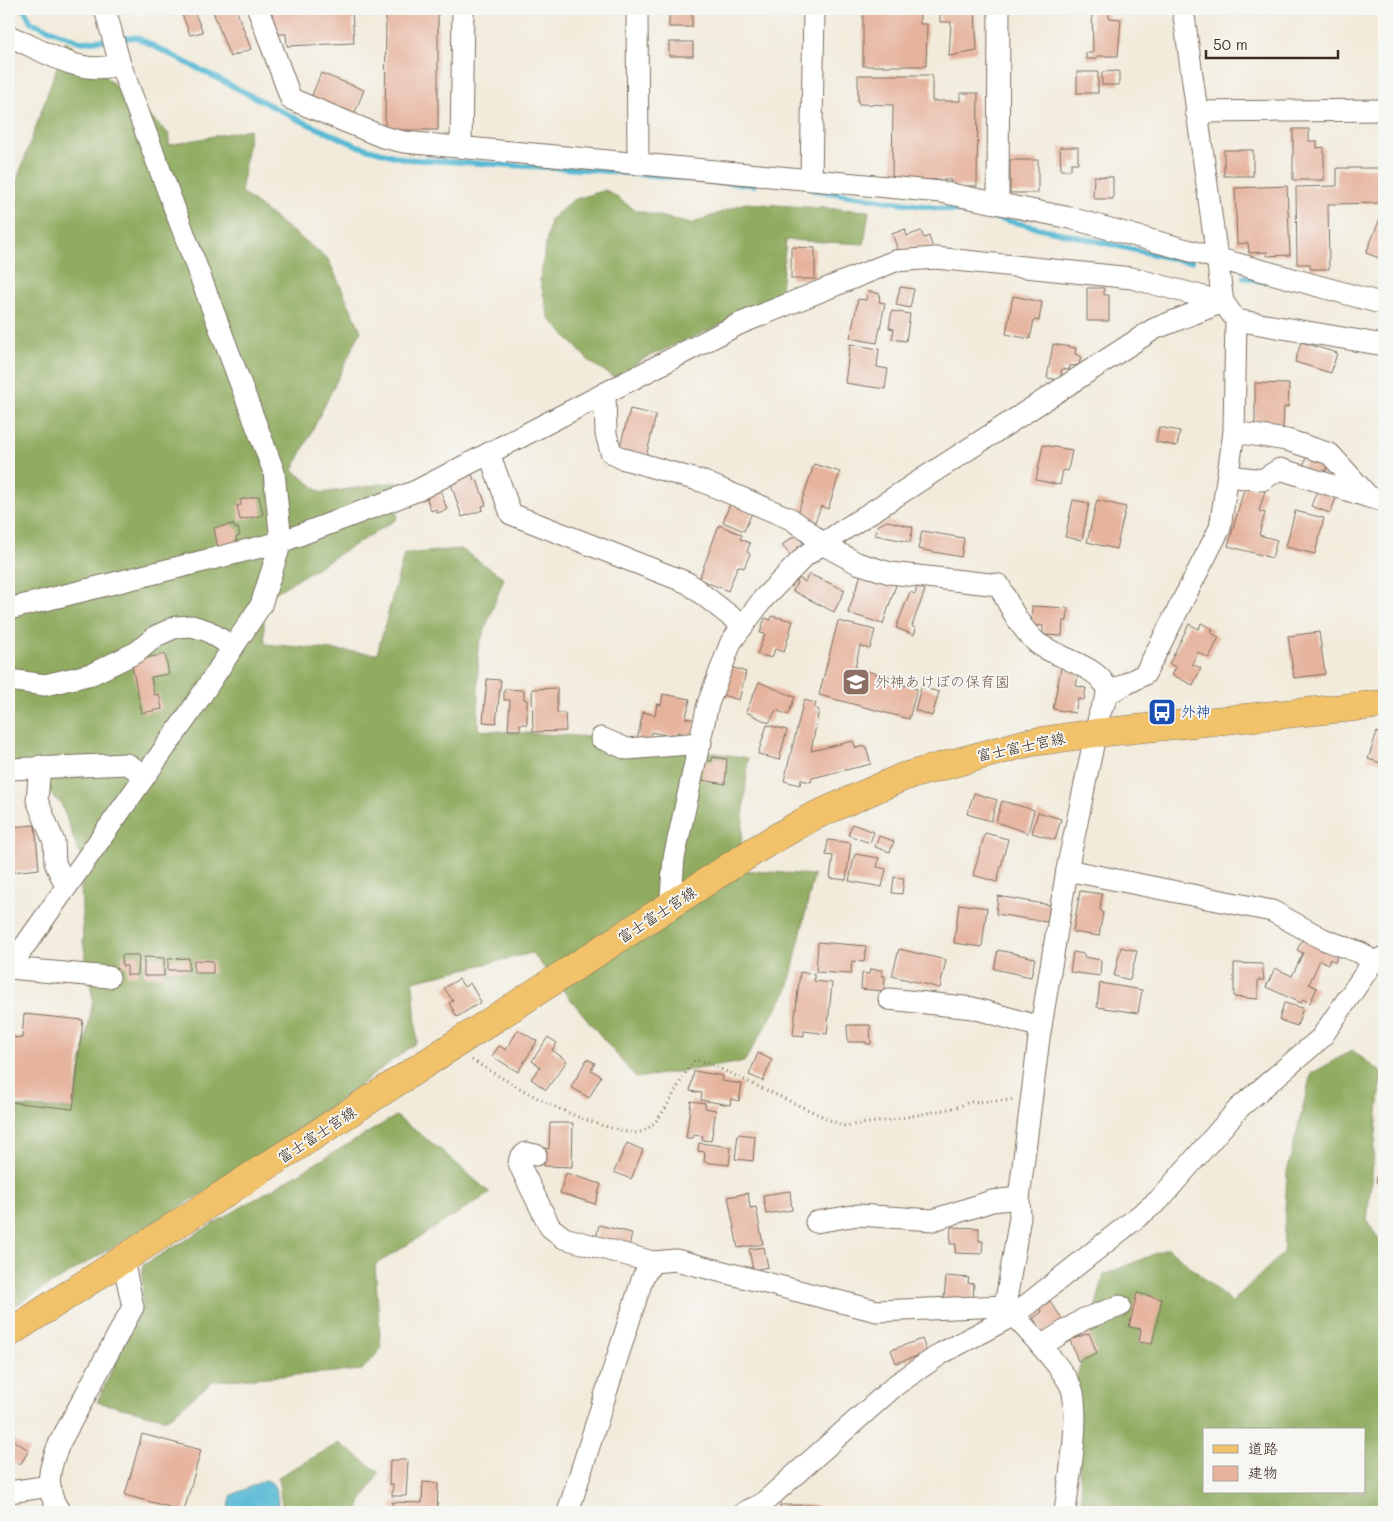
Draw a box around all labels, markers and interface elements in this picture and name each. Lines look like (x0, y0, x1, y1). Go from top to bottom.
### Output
scale bar (1206, 28, 1338, 60)
text: 50 m (1213, 34, 1248, 54)
school or university icon: 外神あけぼの保育園 (841, 667, 871, 697)
place label: 外神あけぼの保育園 (875, 671, 1010, 691)
bus stop icon: 外神 (1147, 697, 1177, 727)
place label: 外神 (1181, 701, 1211, 721)
street label: 富士富士宮線 (975, 727, 1067, 765)
street label: 富士富士宮線 (613, 881, 700, 947)
street label: 富士富士宮線 (273, 1101, 360, 1167)
legend (1203, 1428, 1366, 1494)
text: 道路 (1248, 1438, 1278, 1458)
text: 建物 (1248, 1462, 1278, 1482)

